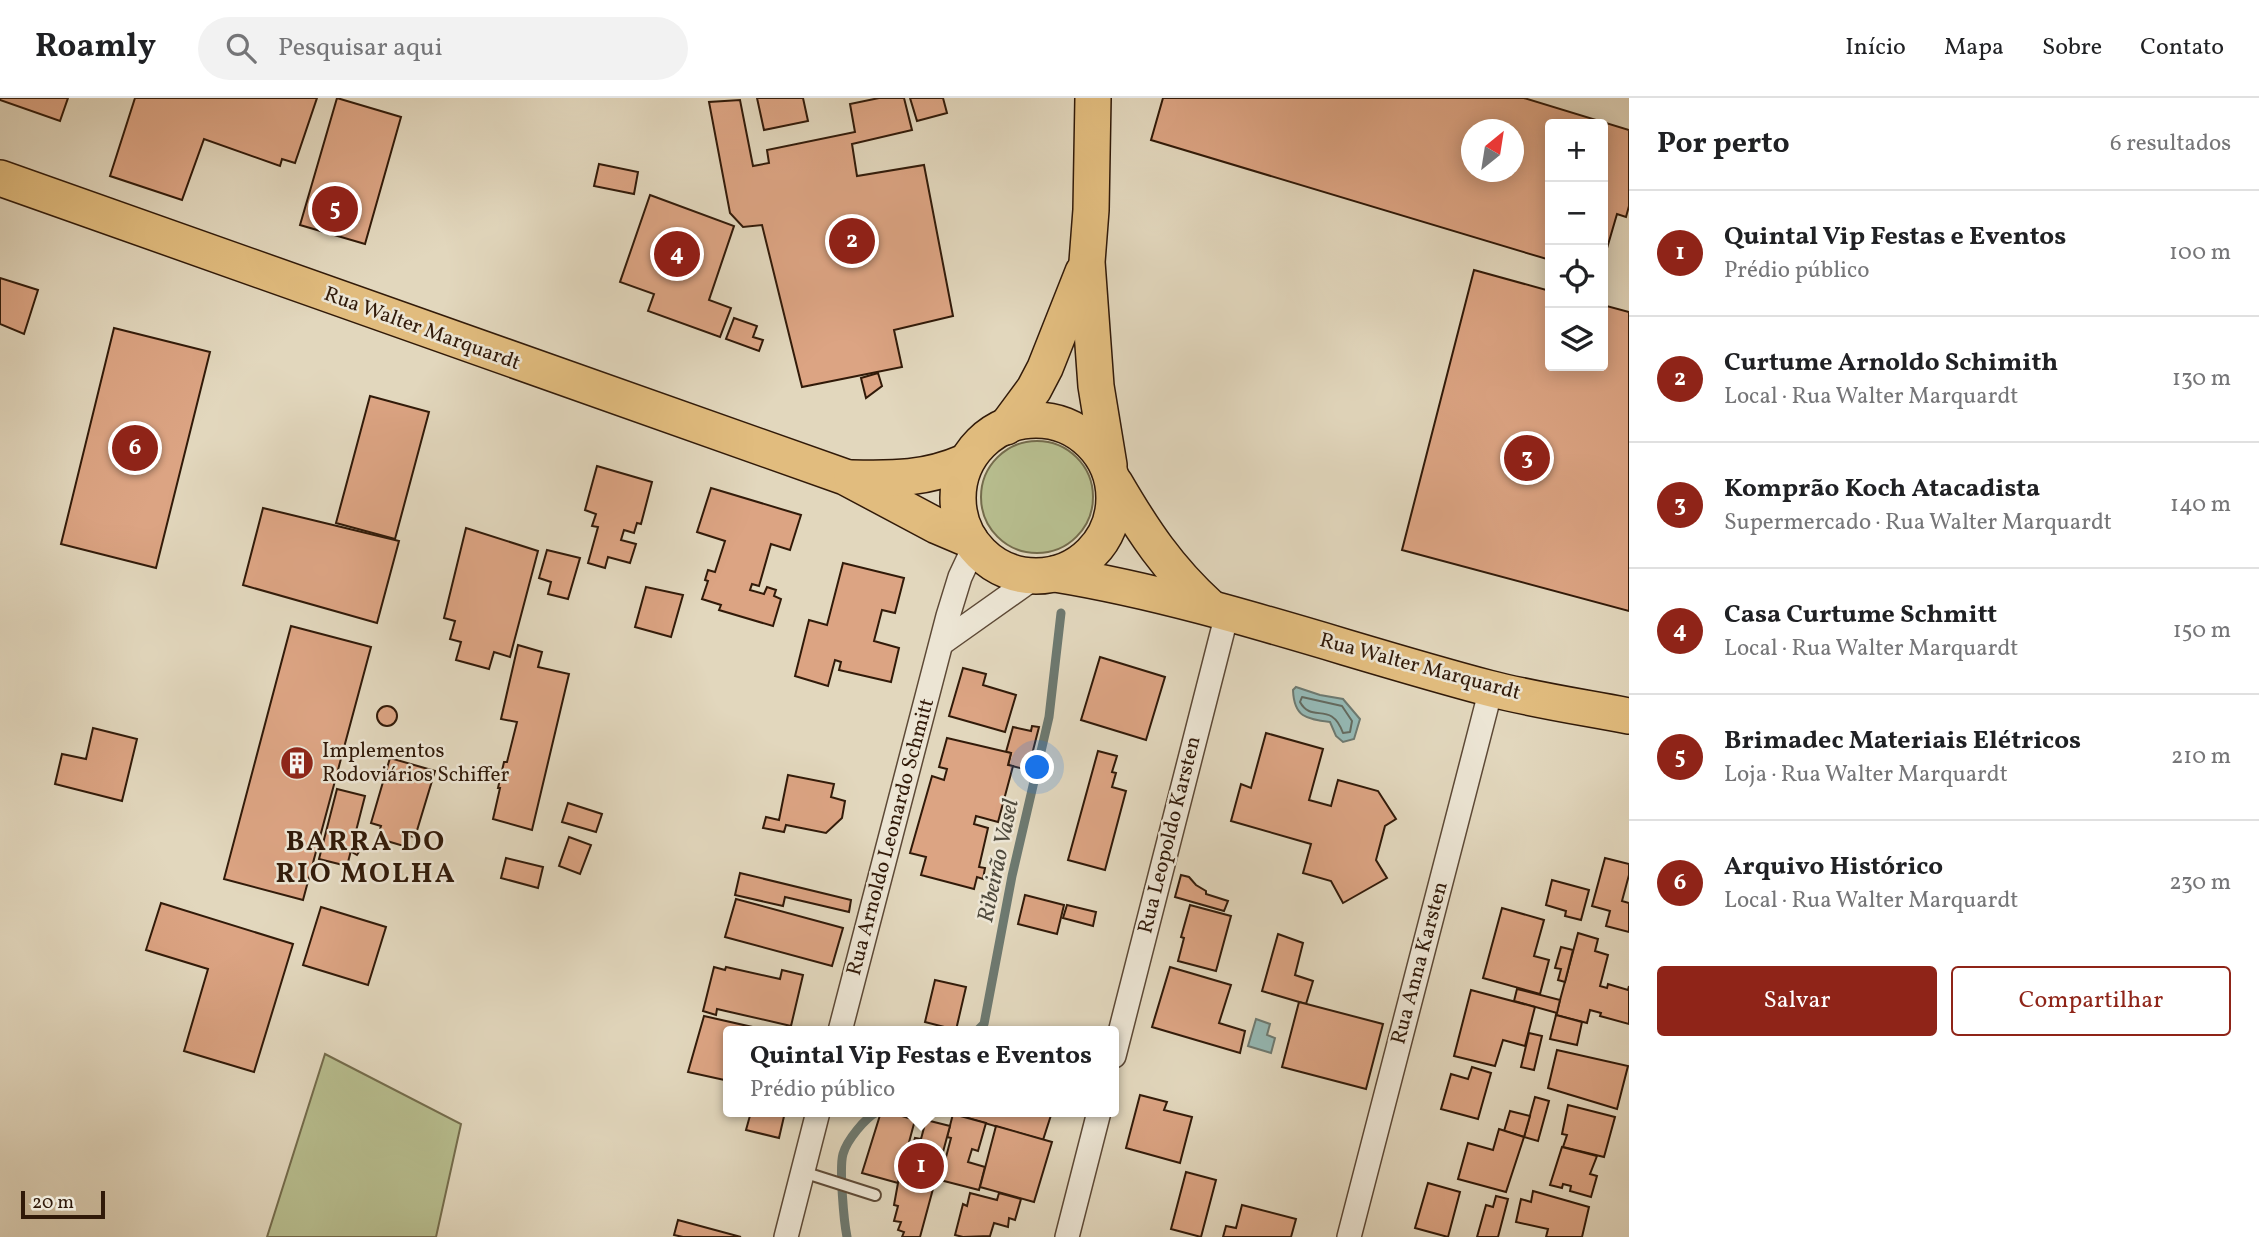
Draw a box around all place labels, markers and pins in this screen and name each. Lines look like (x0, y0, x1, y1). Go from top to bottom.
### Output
pin: 5 (312, 183, 358, 235)
pin: 2 (829, 215, 875, 267)
pin: 4 (654, 228, 700, 280)
pin: 6 (112, 422, 158, 474)
pin: 3 (1504, 432, 1550, 484)
place label: Implementos Rodoviários Schiffer (322, 737, 509, 790)
building icon: Implementos Rodoviários Schiffer (278, 744, 316, 782)
pin: 1 (898, 1140, 944, 1192)

